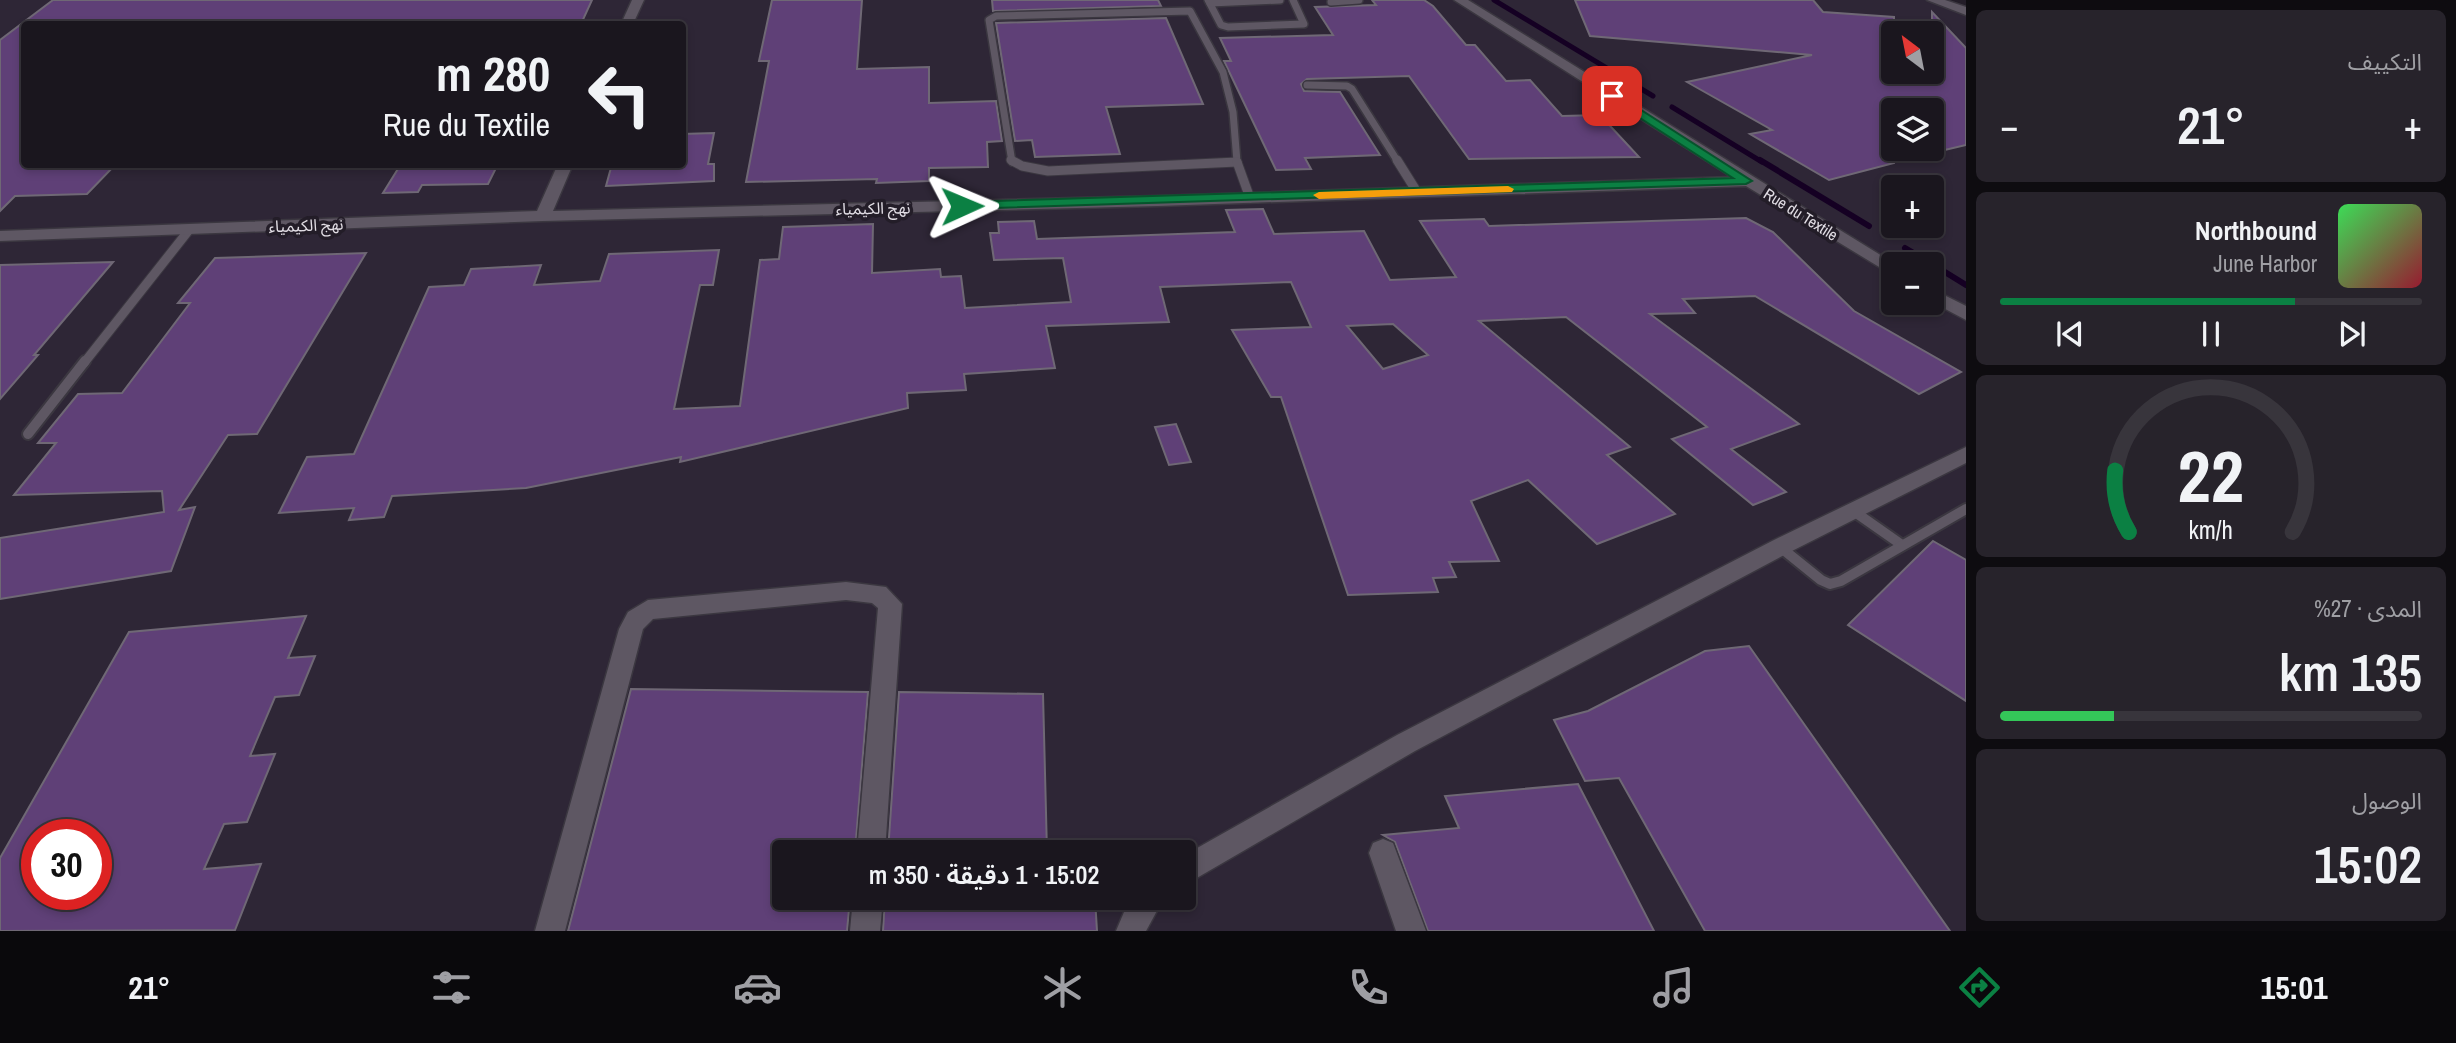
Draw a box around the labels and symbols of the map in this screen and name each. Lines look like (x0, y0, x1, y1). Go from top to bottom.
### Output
north arrow (1881, 21, 1944, 84)
pin (1582, 66, 1642, 126)
position arrow (925, 169, 999, 243)
street label: Rue du Textile (1760, 183, 1842, 245)
street label: نهج الكيمياء (835, 196, 911, 222)
street label: نهج الكيمياء (268, 213, 344, 239)
speed limit sign: 30 (21, 819, 112, 910)

